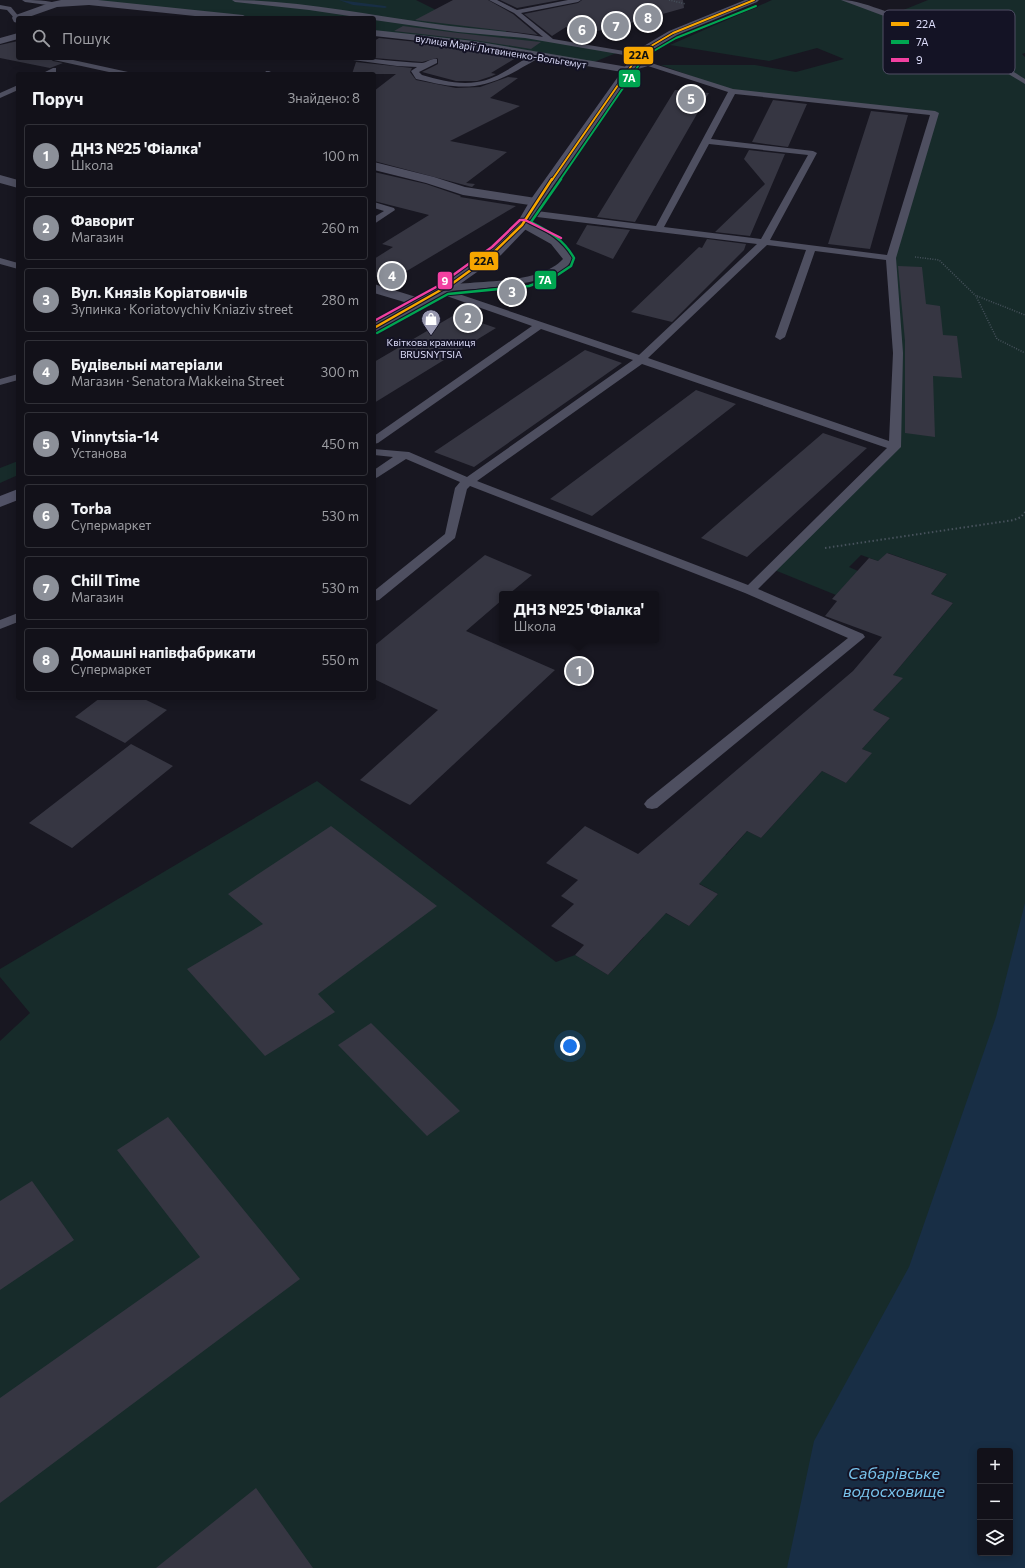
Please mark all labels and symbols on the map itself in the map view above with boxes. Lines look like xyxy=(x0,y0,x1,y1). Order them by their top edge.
pin: 8 xyxy=(635,3,661,33)
legend xyxy=(883,10,1015,74)
pin: 7 xyxy=(603,11,629,41)
pin: 6 xyxy=(569,15,595,45)
text: 22А xyxy=(916,17,936,30)
street label: вулиця Марії Литвиненко-Вольгемут xyxy=(415,32,588,71)
text: 7А xyxy=(916,35,929,48)
line badge: 22А xyxy=(623,46,654,65)
text: 22А xyxy=(629,48,649,61)
text: 9 xyxy=(916,53,923,66)
line badge: 7А xyxy=(618,69,641,88)
text: 7А xyxy=(622,71,636,84)
pin: 5 xyxy=(678,84,704,114)
line badge: 22А xyxy=(469,251,499,271)
text: 22А xyxy=(474,254,494,267)
pin: 4 xyxy=(379,261,405,291)
line badge: 7А xyxy=(534,270,557,290)
line badge: 9 xyxy=(437,271,453,290)
text: 7А xyxy=(538,273,552,286)
text: 9 xyxy=(442,274,449,287)
pin: 3 xyxy=(499,277,525,307)
pin: 2 xyxy=(455,303,481,333)
shop icon: Квіткова крамниця BRUSNYTSIA xyxy=(420,308,442,336)
place label: Квіткова крамниця BRUSNYTSIA xyxy=(387,336,475,360)
pin: 1 xyxy=(566,656,592,686)
your location xyxy=(560,1036,580,1056)
water label: Сабарівське водосховище xyxy=(843,1463,946,1500)

